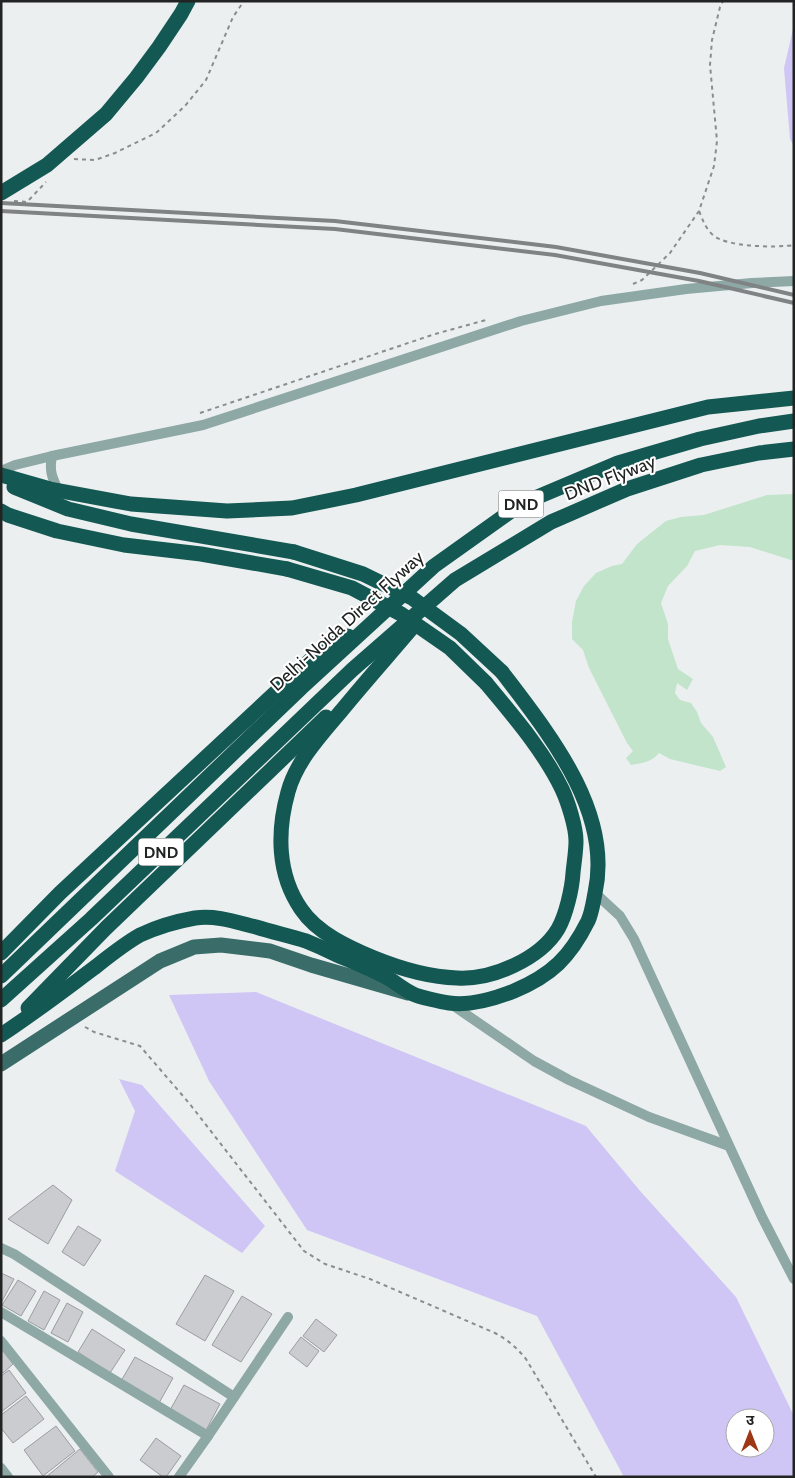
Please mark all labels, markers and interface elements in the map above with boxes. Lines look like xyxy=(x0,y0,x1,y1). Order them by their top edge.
street label: DND Flyway xyxy=(561,451,659,505)
road number: DND xyxy=(498,490,544,518)
street label: Delhi-Noida Direct Flyway xyxy=(266,546,428,696)
road number: DND xyxy=(138,839,184,866)
north arrow xyxy=(725,1408,775,1458)
text: उ xyxy=(746,1411,755,1429)

